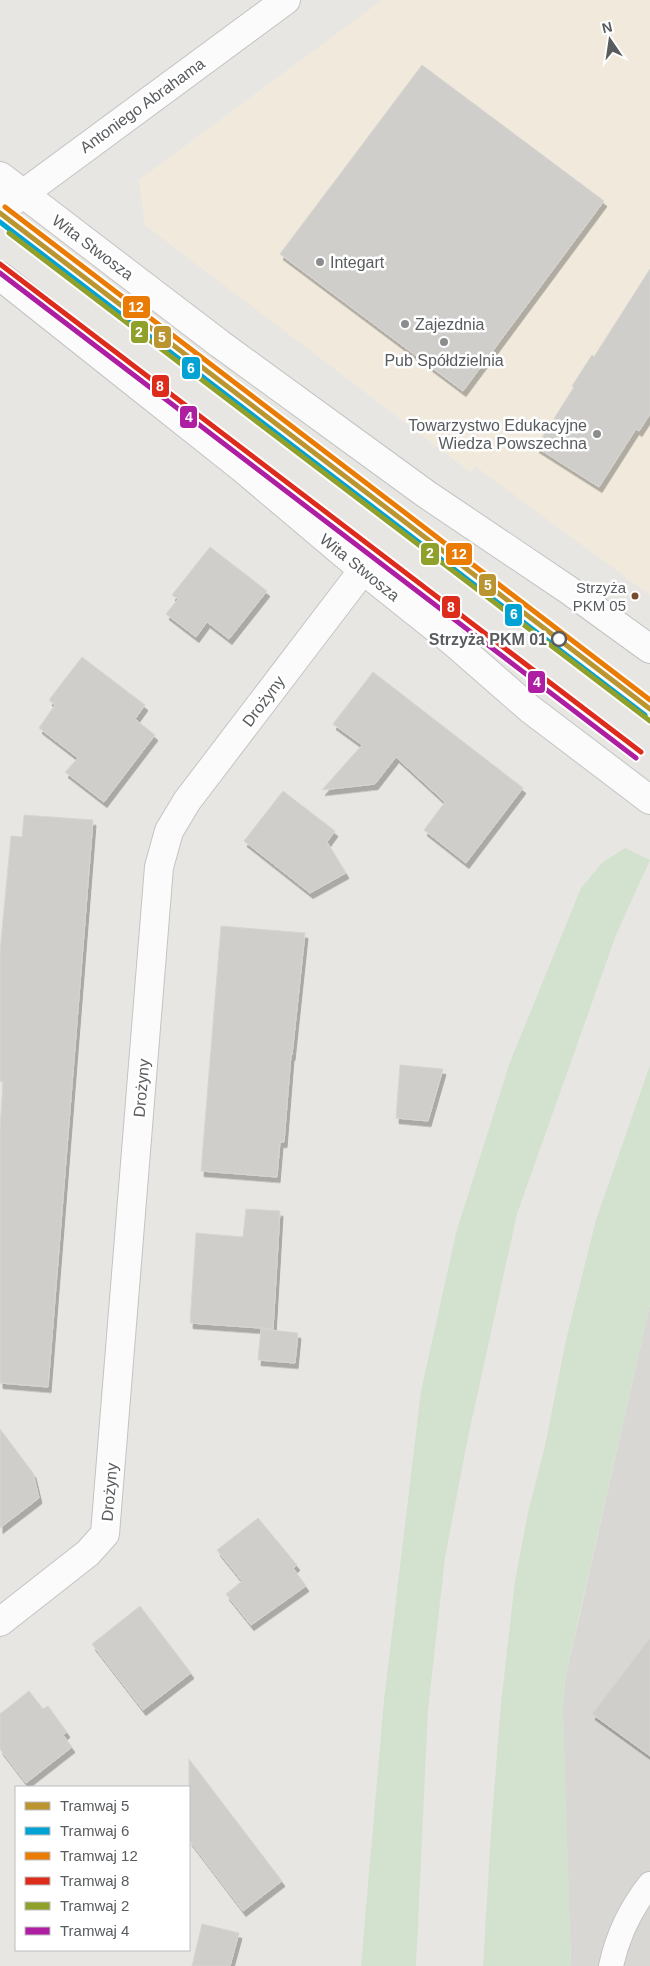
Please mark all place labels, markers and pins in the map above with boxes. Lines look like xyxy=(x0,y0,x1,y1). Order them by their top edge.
place label: Integart xyxy=(330,254,385,271)
marker: Integart xyxy=(314,256,326,268)
place label: Zajezdnia xyxy=(415,316,484,333)
marker: Zajezdnia xyxy=(399,318,411,330)
marker: Pub Spółdzielnia xyxy=(438,336,450,348)
place label: Pub Spółdzielnia xyxy=(384,352,504,369)
place label: Towarzystwo Edukacyjne Wiedza Powszechna xyxy=(408,417,587,452)
marker: Towarzystwo Edukacyjne Wiedza Powszechna xyxy=(591,428,603,440)
place label: Strzyża PKM 05 xyxy=(573,579,627,614)
marker: Strzyża PKM 05 xyxy=(630,591,640,601)
place label: Strzyża PKM 01 xyxy=(429,631,547,648)
marker: Strzyża PKM 01 xyxy=(551,631,567,647)

